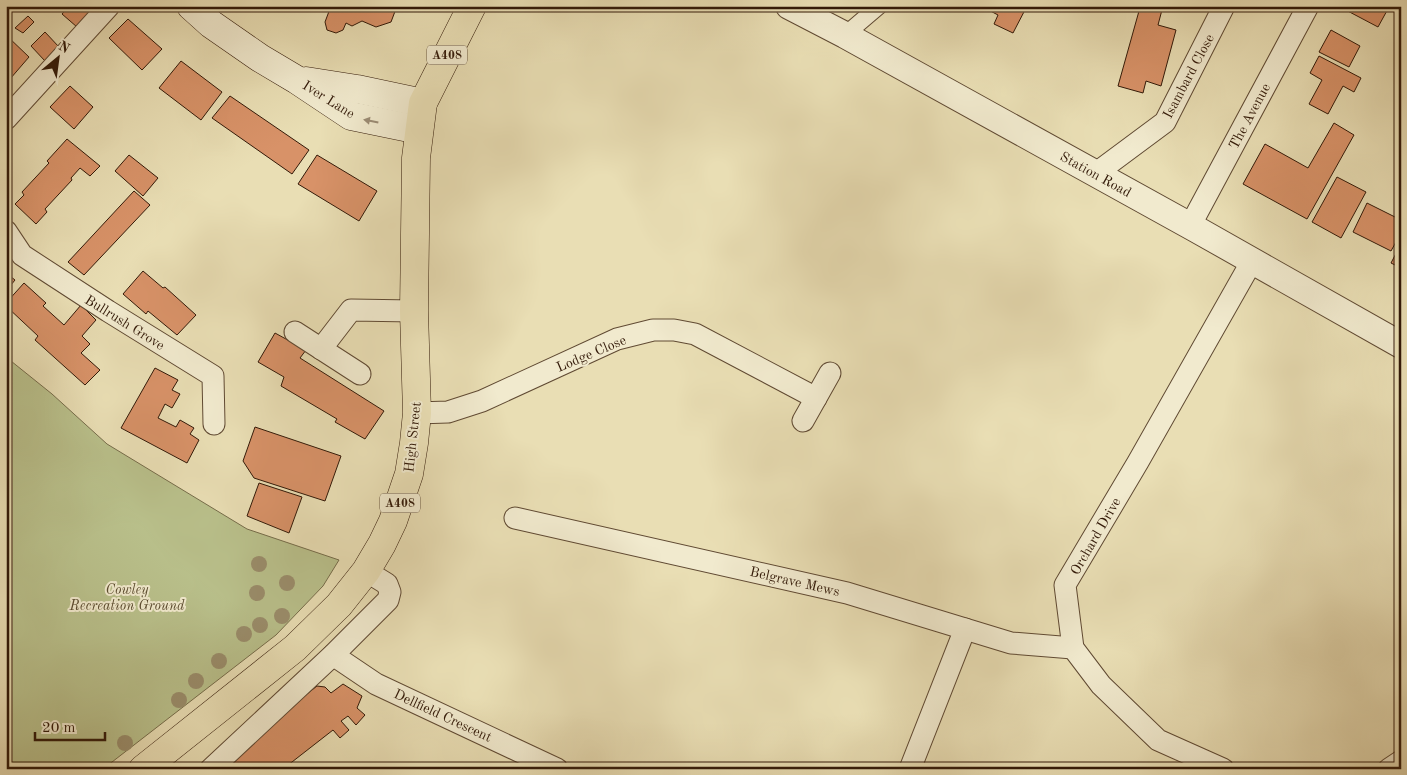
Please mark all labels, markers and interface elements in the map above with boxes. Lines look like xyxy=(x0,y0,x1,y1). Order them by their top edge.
north arrow xyxy=(32,32,82,82)
street label: Isambard Close xyxy=(1161,32,1217,121)
text: N xyxy=(56,39,72,56)
road number: A408 xyxy=(427,46,467,64)
street label: Iver Lane xyxy=(300,78,357,121)
street label: The Avenue xyxy=(1227,81,1273,152)
one-way arrow xyxy=(363,116,379,124)
street label: Station Road xyxy=(1058,150,1133,200)
street label: Bullrush Grove xyxy=(82,293,167,353)
street label: Lodge Close xyxy=(555,333,628,375)
street label: High Street xyxy=(402,401,424,473)
road number: A408 xyxy=(380,493,420,512)
street label: Orchard Drive xyxy=(1068,495,1124,578)
street label: Belgrave Mews xyxy=(748,565,841,599)
park label: Cowley Recreation Ground xyxy=(69,583,185,613)
street label: Dellfield Crescent xyxy=(391,687,494,745)
scale bar xyxy=(35,710,105,742)
text: 20 m xyxy=(42,721,76,736)

